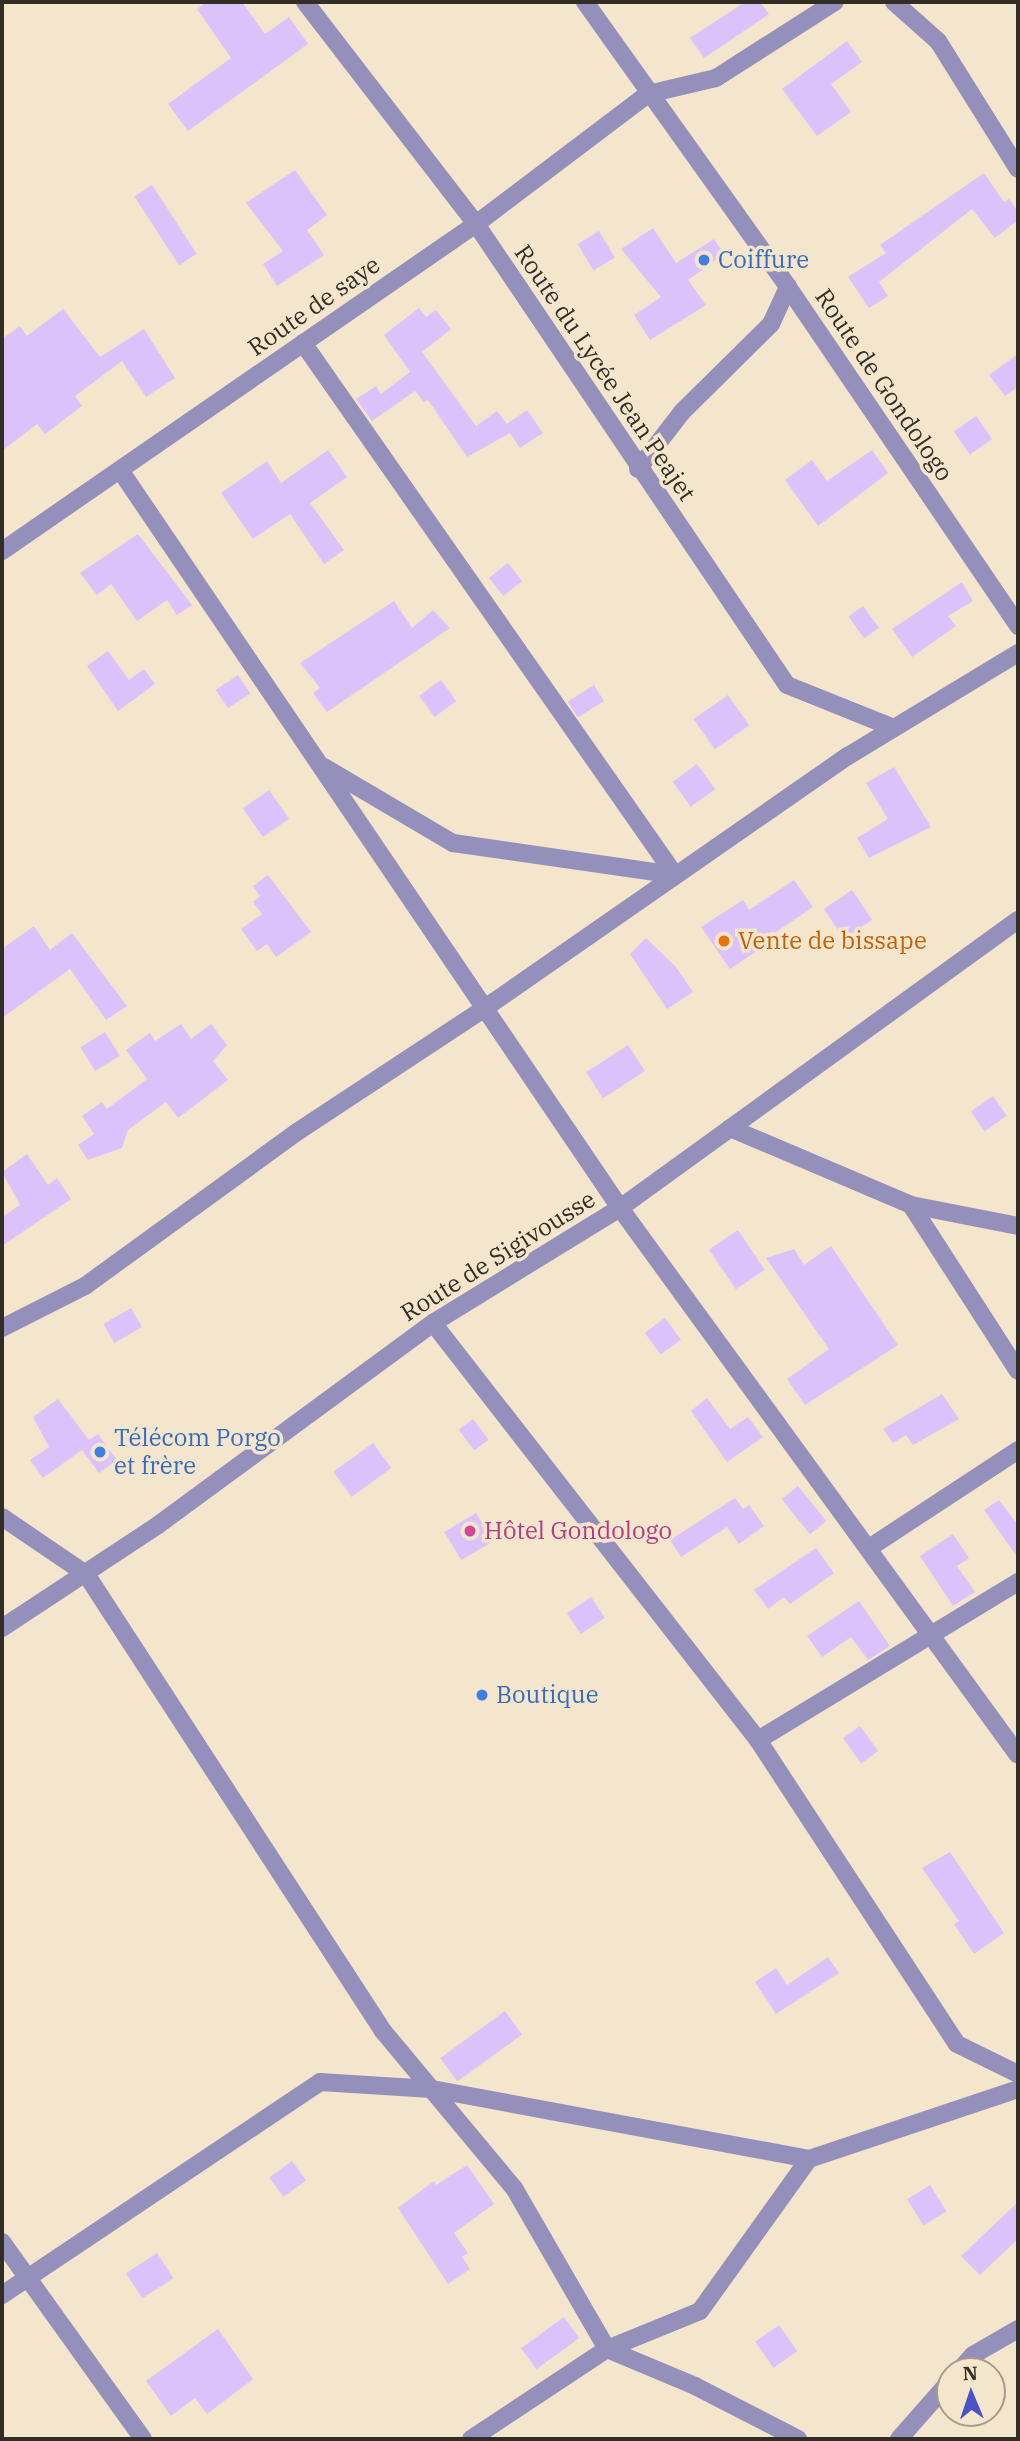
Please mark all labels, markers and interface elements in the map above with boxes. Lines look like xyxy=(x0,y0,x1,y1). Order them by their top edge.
street label: Route du Lycée Jean Peajet xyxy=(508,239,702,507)
place label: Coiffure xyxy=(718,246,809,274)
street label: Route de saye xyxy=(243,250,385,362)
marker: Coiffure xyxy=(696,252,712,268)
street label: Route de Gondologo xyxy=(809,283,959,487)
place label: Vente de bissape xyxy=(738,927,927,955)
marker: Vente de bissape xyxy=(716,933,732,949)
street label: Route de Sigivousse xyxy=(396,1185,600,1327)
place label: Télécom Porgo et frère xyxy=(114,1424,281,1480)
marker: Télécom Porgo et frère xyxy=(92,1444,108,1460)
place label: Hôtel Gondologo xyxy=(484,1517,672,1545)
marker: Hôtel Gondologo xyxy=(462,1523,478,1539)
place label: Boutique xyxy=(496,1681,599,1709)
marker: Boutique xyxy=(474,1687,490,1703)
north arrow xyxy=(936,2357,1006,2427)
text: N xyxy=(962,2361,978,2385)

